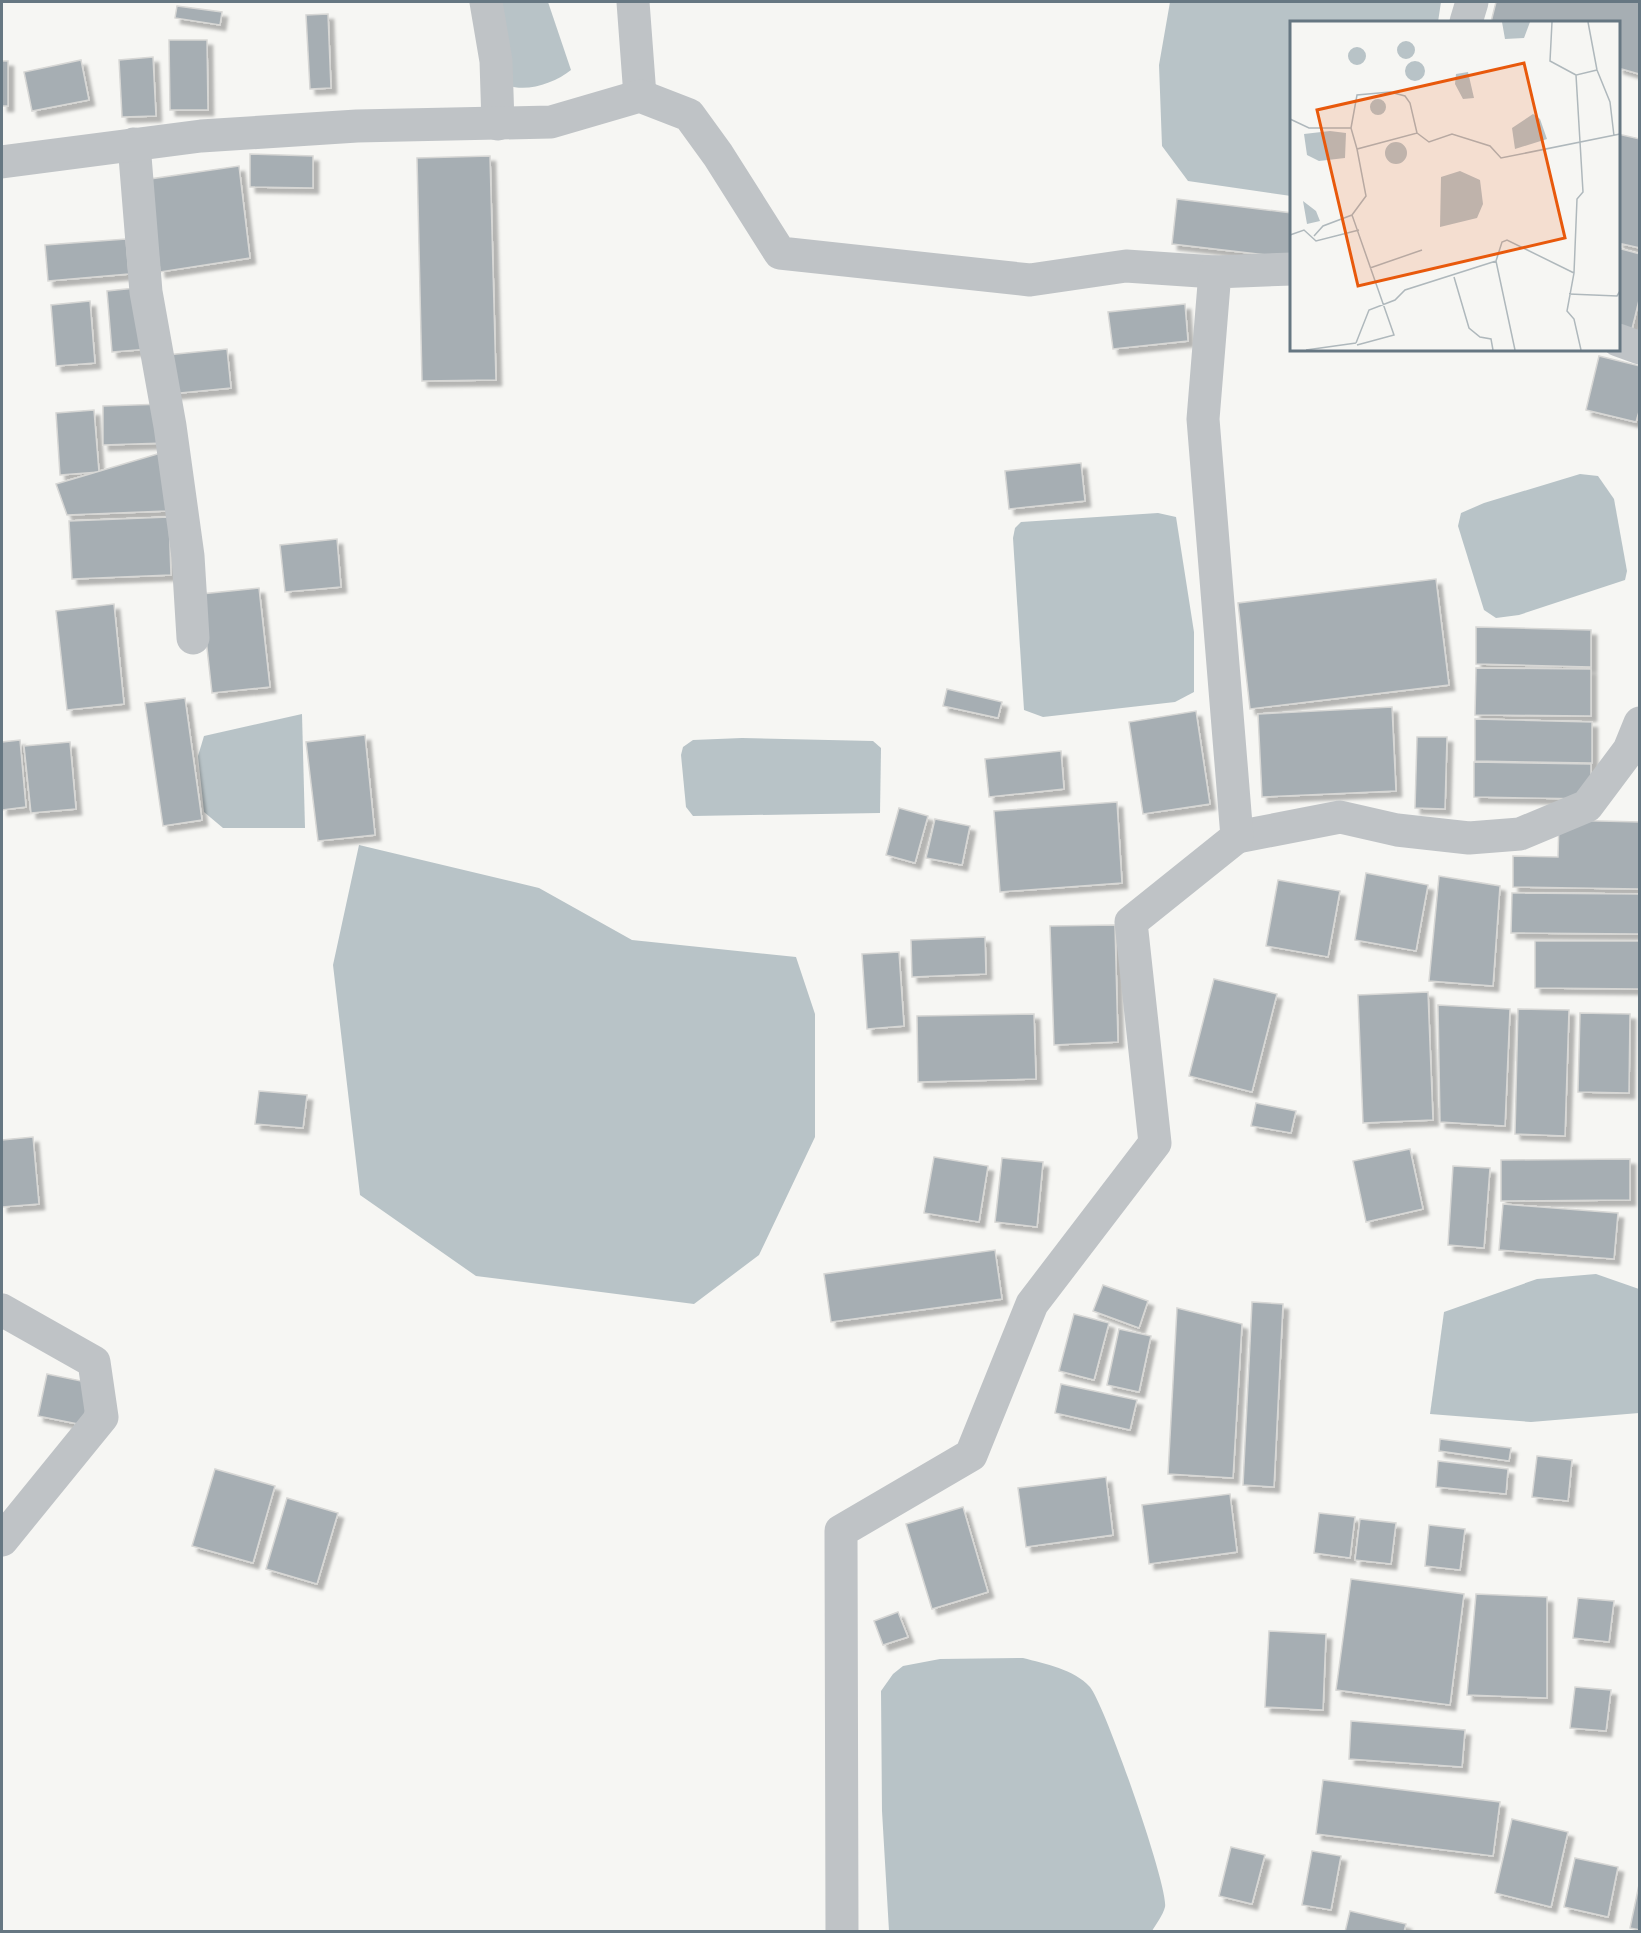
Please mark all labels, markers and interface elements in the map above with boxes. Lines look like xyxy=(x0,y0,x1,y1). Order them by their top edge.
inset map xyxy=(1290,21,1620,351)

